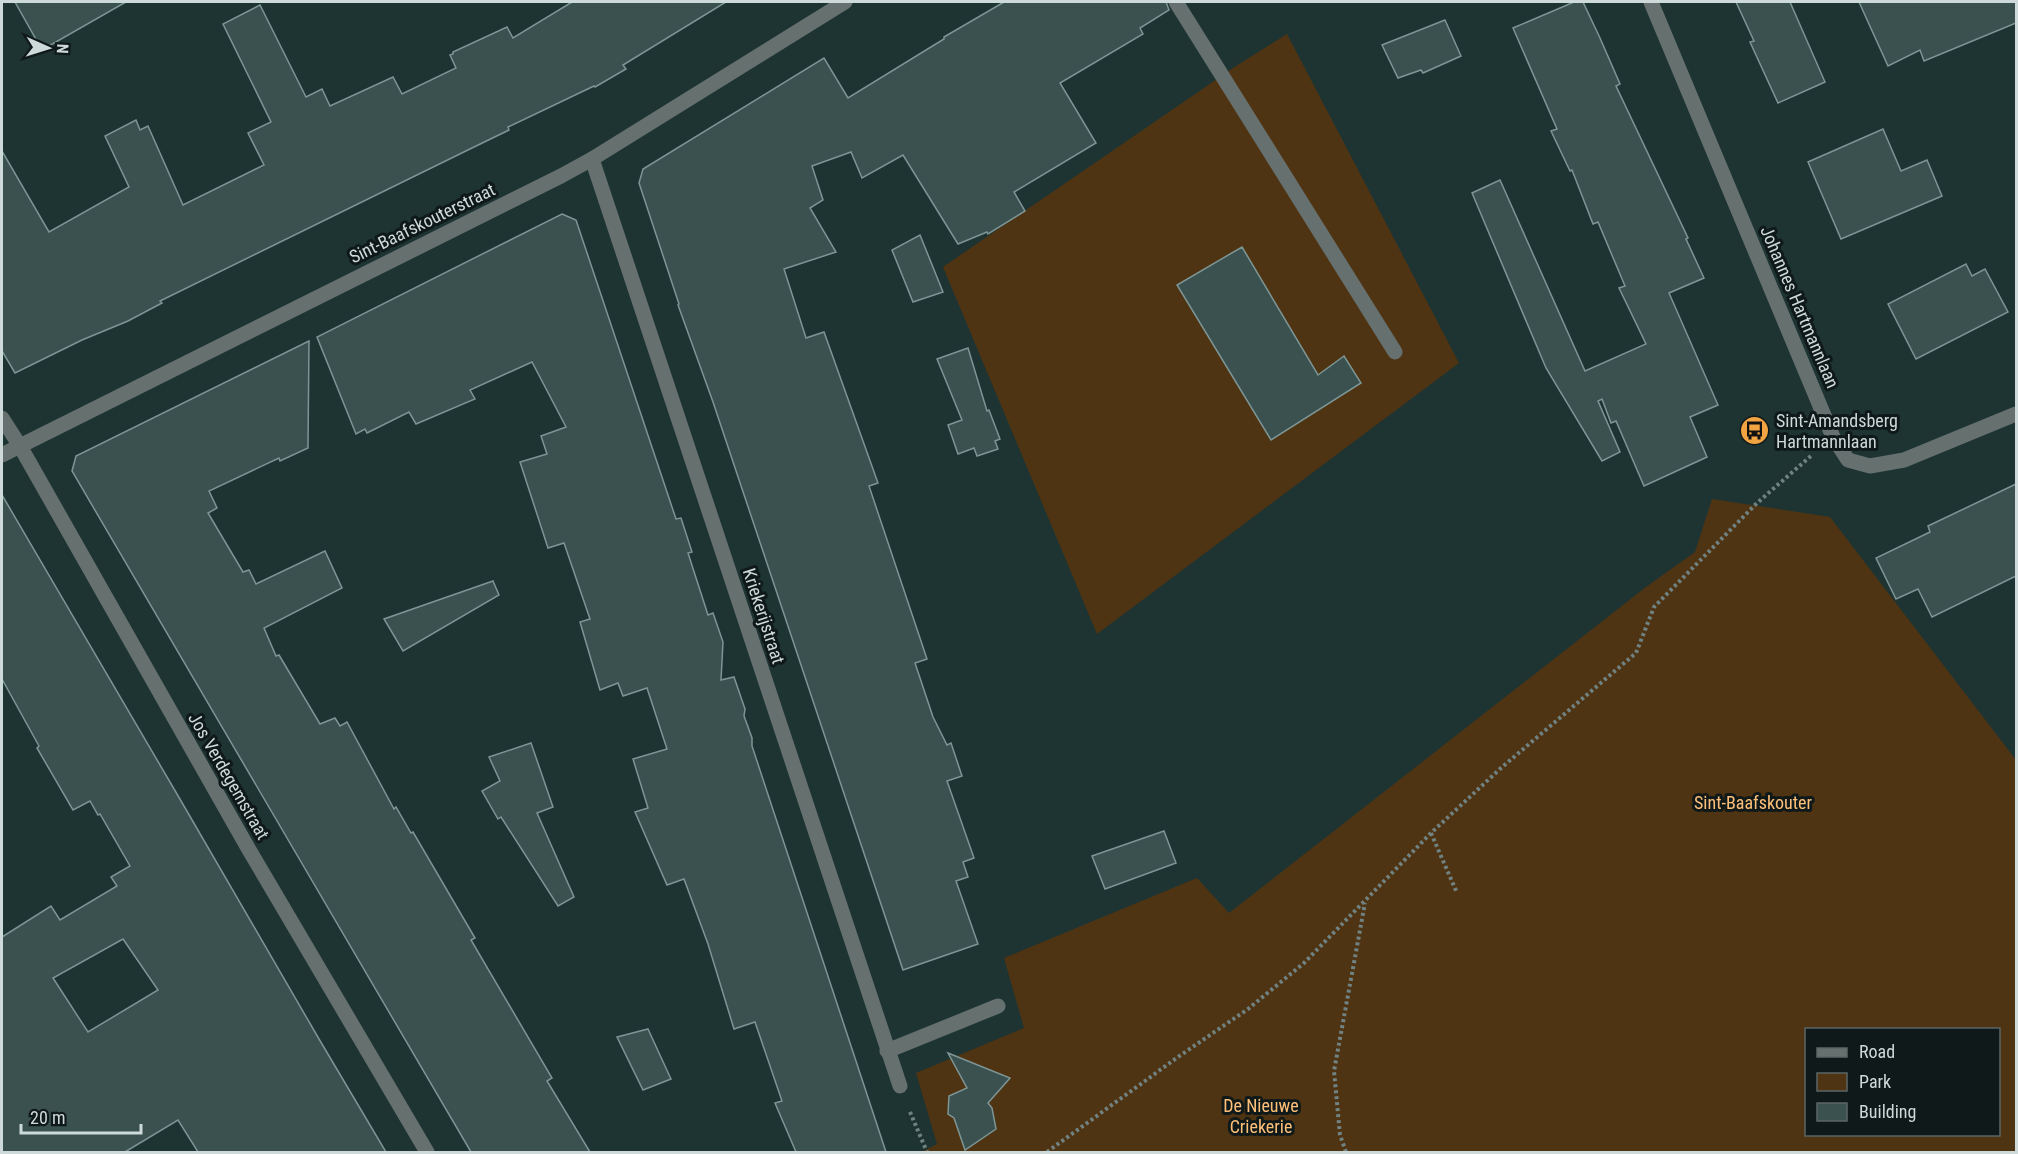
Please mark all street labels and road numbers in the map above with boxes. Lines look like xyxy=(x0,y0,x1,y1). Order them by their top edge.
street label: Sint-Baafskouterstraat xyxy=(346,179,498,267)
street label: Johannes Hartmannlaan xyxy=(1756,223,1844,391)
street label: Kriekerijstraat xyxy=(739,566,789,666)
street label: Jos Verdegemstraat xyxy=(184,709,274,843)

